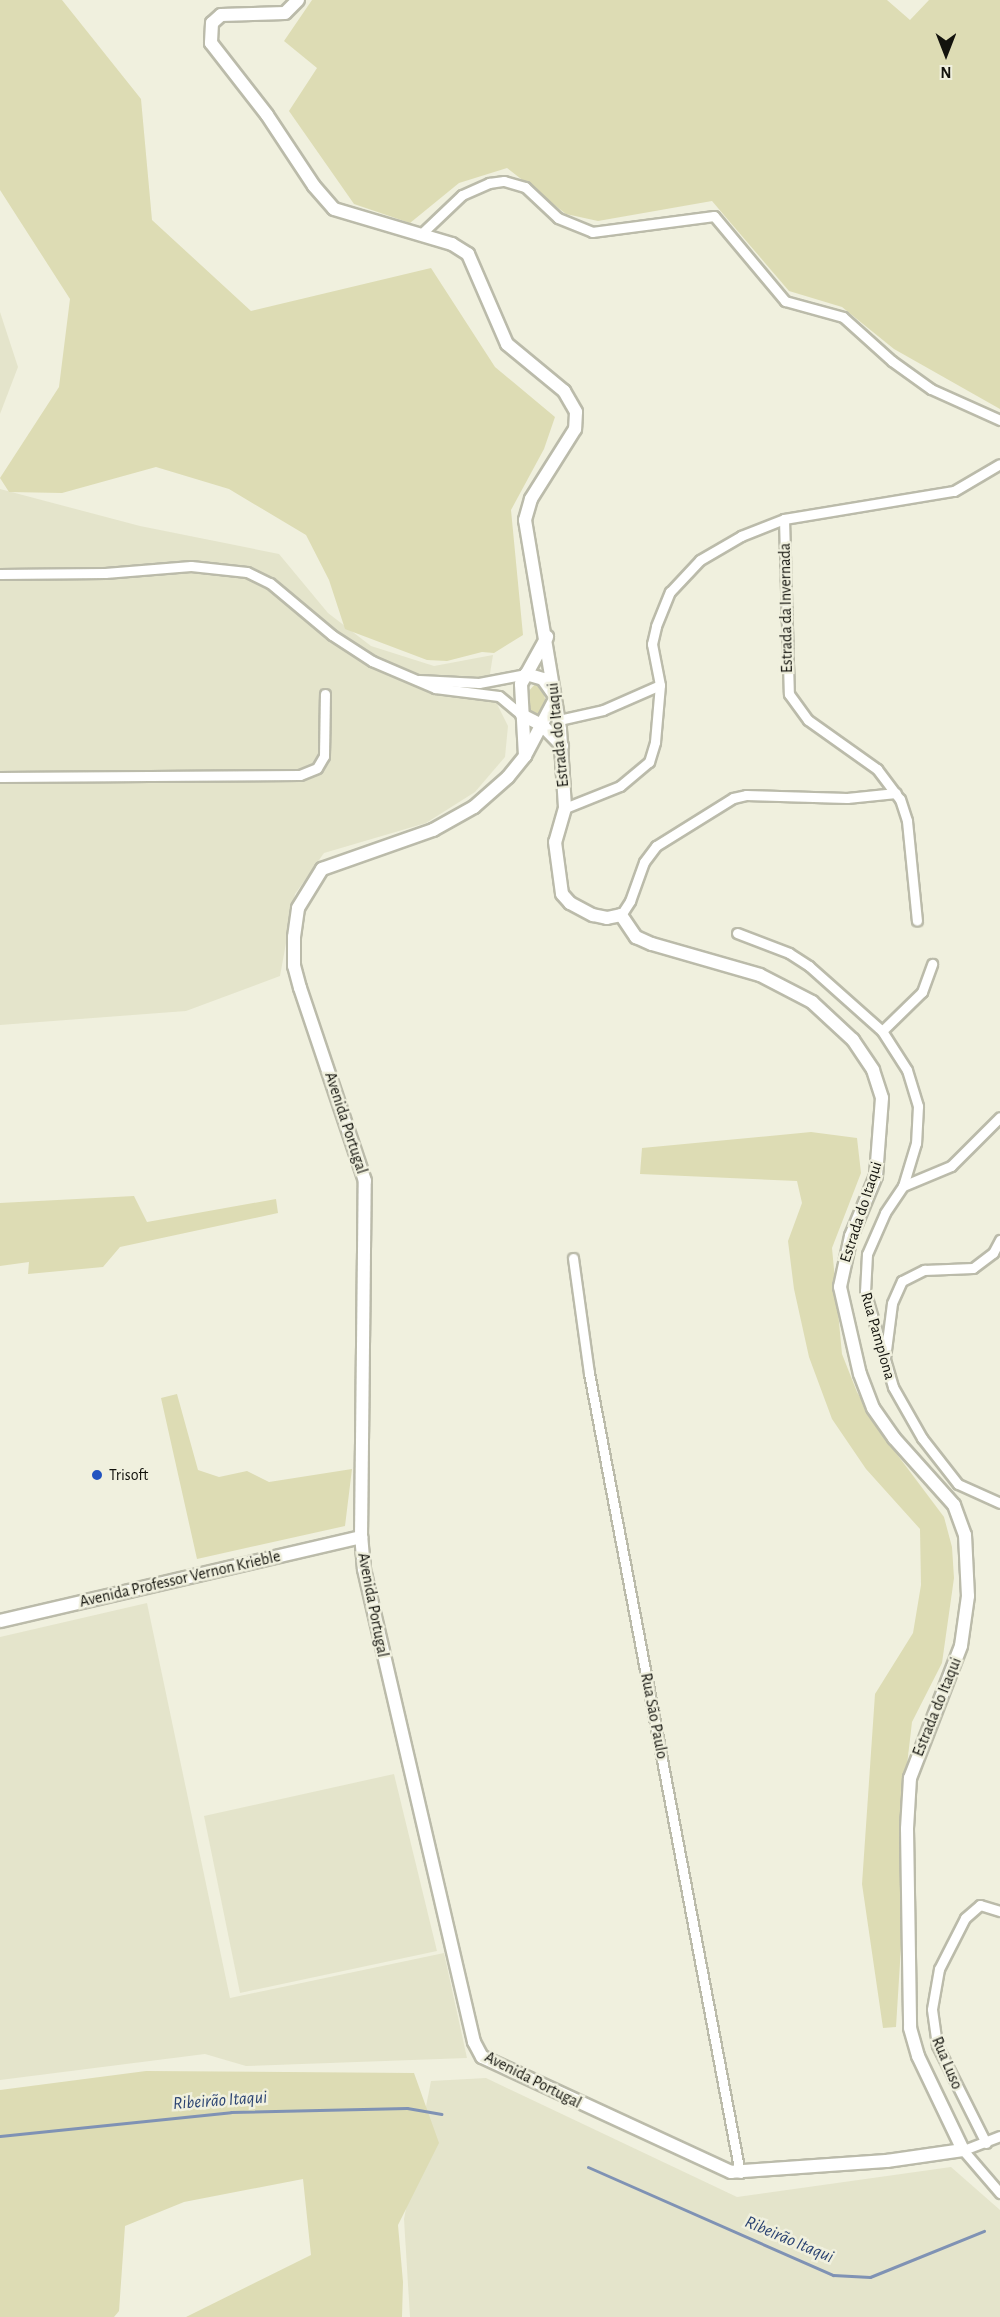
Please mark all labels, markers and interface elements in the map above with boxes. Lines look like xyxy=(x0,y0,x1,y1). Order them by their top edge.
north arrow xyxy=(916,24,976,84)
text: N xyxy=(940,64,952,80)
street label: Estrada da Invernada xyxy=(775,543,797,673)
street label: Estrada do Itaqui xyxy=(543,682,573,788)
street label: Avenida Portugal xyxy=(320,1070,372,1176)
street label: Estrada do Itaqui xyxy=(836,1159,886,1265)
street label: Rua Pamplona xyxy=(856,1290,900,1382)
place label: Trisoft xyxy=(109,1465,148,1485)
marker: Trisoft xyxy=(90,1468,104,1482)
street label: Avenida Professor Vernon Krieble xyxy=(78,1547,282,1611)
street label: Avenida Portugal xyxy=(353,1551,393,1659)
street label: Estrada do Itaqui xyxy=(908,1655,966,1759)
street label: Rua São Paulo xyxy=(636,1671,672,1761)
street label: Rua Luso xyxy=(927,2034,967,2092)
street label: Avenida Portugal xyxy=(481,2047,585,2113)
water label: Ribeirão Itaqui xyxy=(172,2087,268,2115)
water label: Ribeirão Itaqui xyxy=(741,2212,837,2268)

